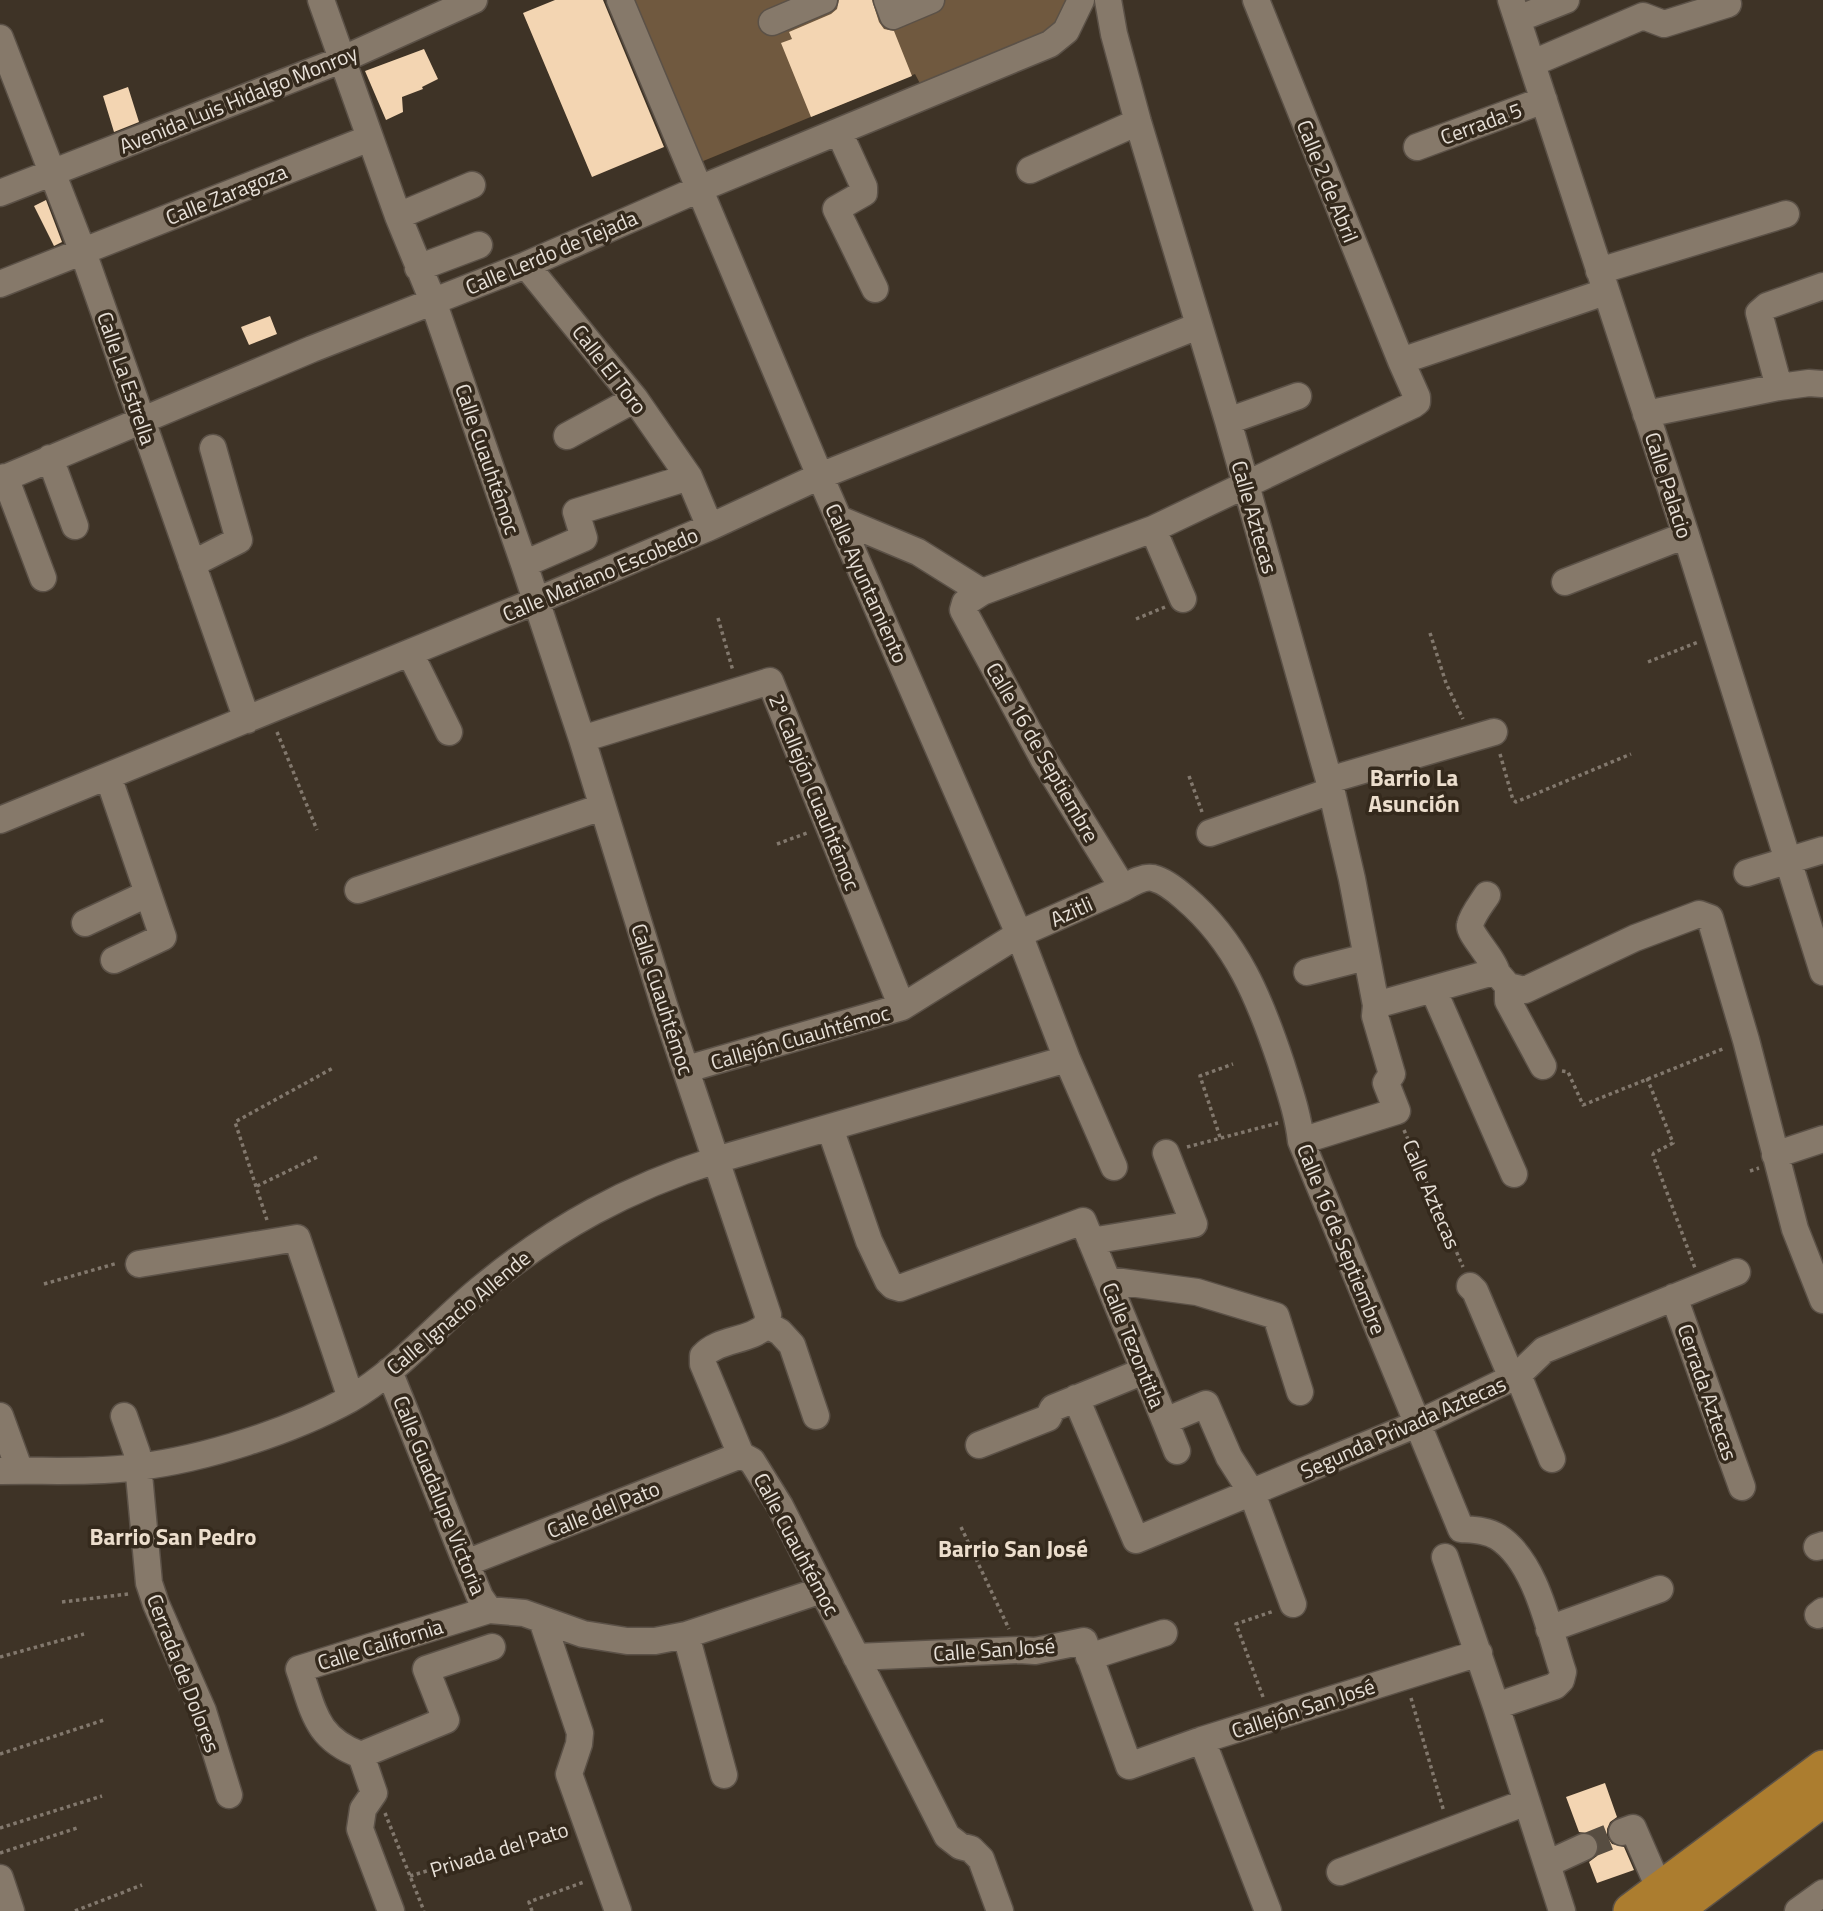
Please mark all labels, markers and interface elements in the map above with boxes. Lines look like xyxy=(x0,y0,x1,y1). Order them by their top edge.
street label: Avenida Luis Hidalgo Monroy xyxy=(114,36,362,162)
street label: Cerrada 5 xyxy=(1436,93,1526,153)
street label: Calle 2 de Abril xyxy=(1289,115,1367,247)
street label: Calle Zaragoza xyxy=(161,155,292,233)
street label: Calle Lerdo de Tejada xyxy=(460,201,642,303)
street label: Calle La Estrella xyxy=(89,307,165,449)
street label: Calle El Toro xyxy=(565,317,655,421)
street label: Calle Cuauhtémoc xyxy=(447,379,529,539)
street label: Calle Palacio xyxy=(1637,428,1701,542)
street label: Calle Aztecas xyxy=(1224,457,1286,577)
street label: Calle Ayuntamiento xyxy=(817,498,917,668)
street label: Calle Mariano Escobedo xyxy=(497,518,703,630)
street label: Calle 16 de Septiembre xyxy=(978,656,1108,848)
street label: 2º Callejón Cuauhtémoc xyxy=(761,689,869,895)
district label: Barrio La Asunción xyxy=(1368,760,1460,821)
street label: Azitli xyxy=(1045,888,1097,934)
street label: Calle Cuauhtémoc xyxy=(623,919,703,1079)
street label: Callejón Cuauhtémoc xyxy=(707,996,893,1078)
street label: Calle Aztecas xyxy=(1395,1134,1469,1254)
street label: Calle 16 de Septiembre xyxy=(1289,1139,1395,1339)
street label: Calle Ignacio Allende xyxy=(379,1242,537,1382)
street label: Calle Tezontitla xyxy=(1094,1277,1174,1413)
street label: Cerrada Aztecas xyxy=(1670,1319,1746,1465)
street label: Segunda Privada Aztecas xyxy=(1295,1367,1511,1487)
street label: Calle Guadalupe Victoria xyxy=(385,1391,495,1600)
street label: Calle Cuauhtémoc xyxy=(746,1467,848,1621)
street label: Calle del Pato xyxy=(542,1472,664,1546)
district label: Barrio San Pedro xyxy=(90,1519,256,1554)
district label: Barrio San José xyxy=(938,1531,1088,1566)
street label: Cerrada de Dolores xyxy=(139,1589,229,1757)
street label: Calle California xyxy=(313,1610,447,1678)
street label: Calle San José xyxy=(932,1629,1056,1669)
street label: Callejón San José xyxy=(1227,1670,1379,1746)
street label: Privada del Pato xyxy=(426,1813,572,1885)

